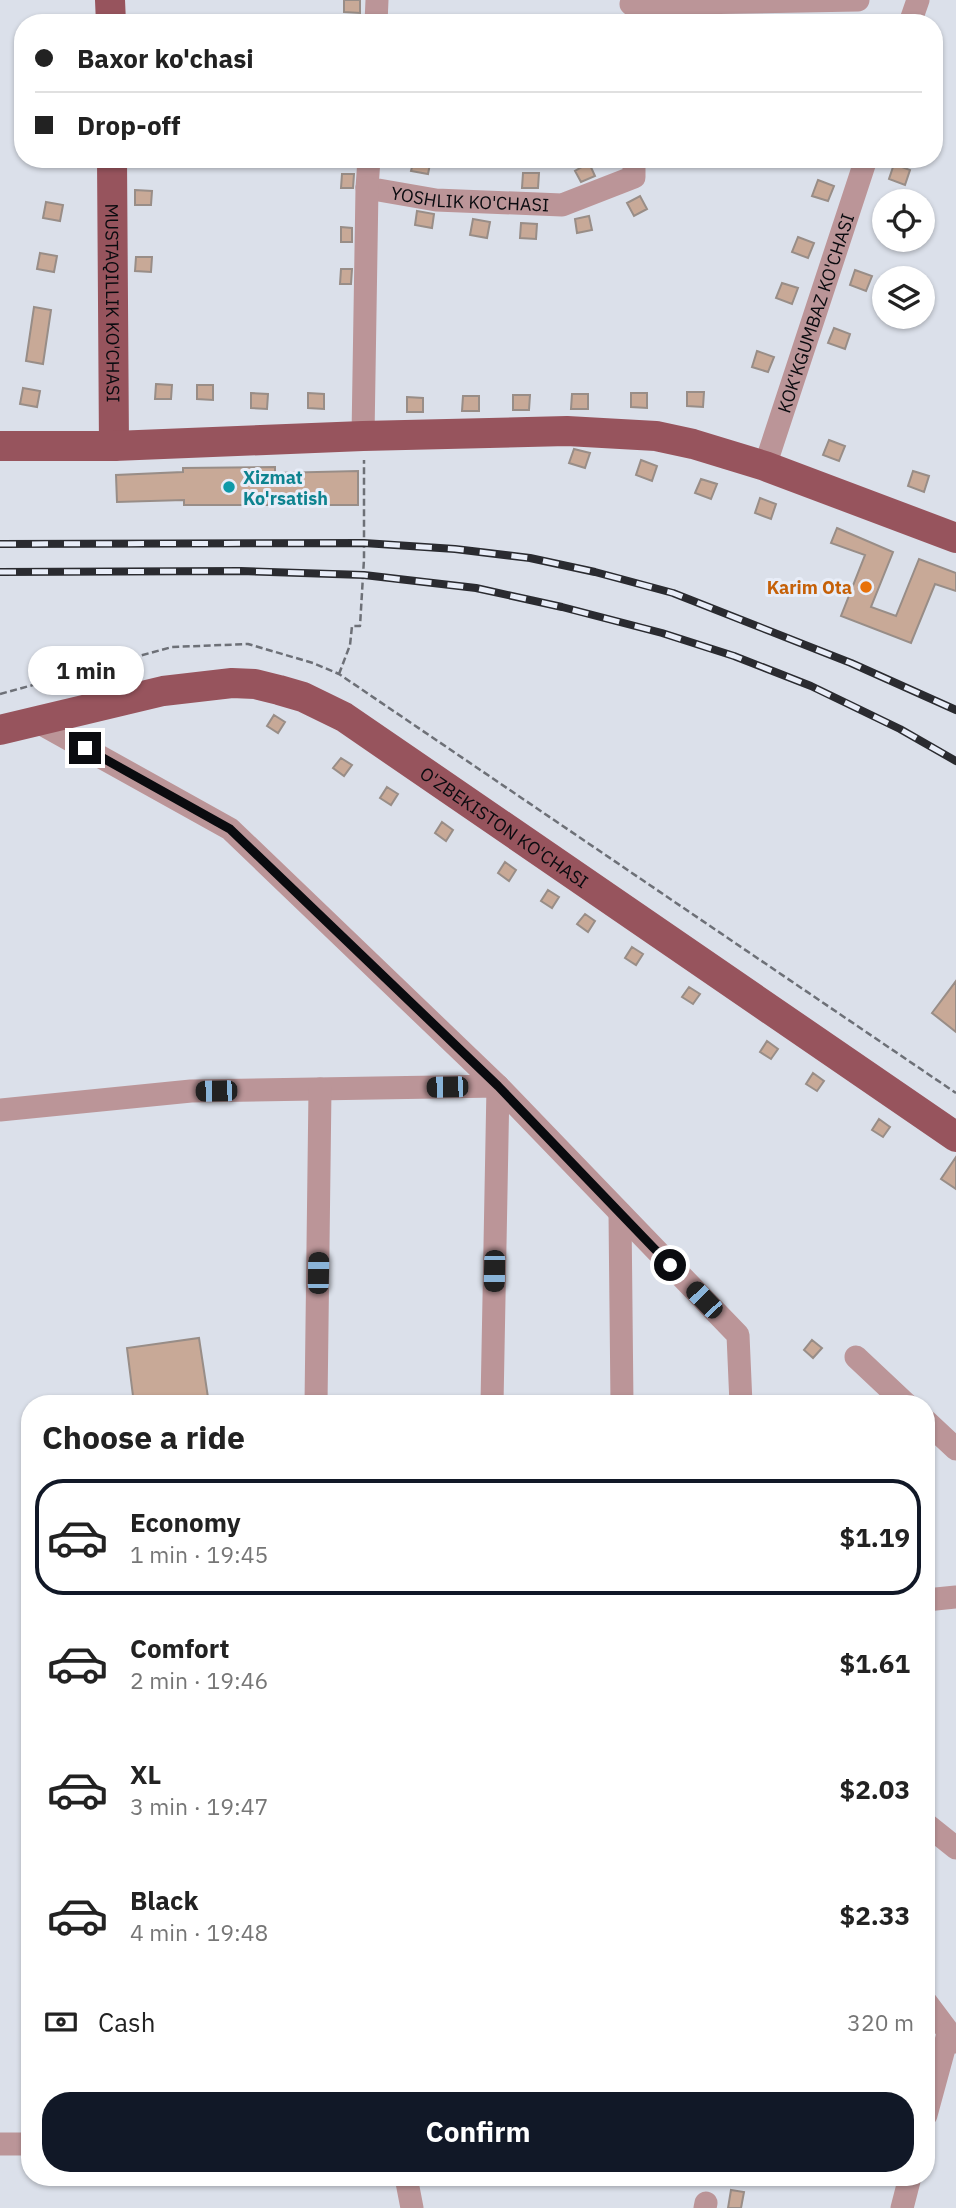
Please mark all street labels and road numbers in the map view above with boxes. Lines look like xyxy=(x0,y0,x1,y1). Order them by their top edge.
street label: YOSHLIK KO'CHASI xyxy=(389,181,550,216)
street label: MUSTAQILLIK KO'CHASI xyxy=(101,203,125,403)
street label: KOK'KGUMBAZ KO'CHASI xyxy=(772,210,859,416)
street label: O'ZBEKISTON KO'CHASI xyxy=(416,761,593,893)

